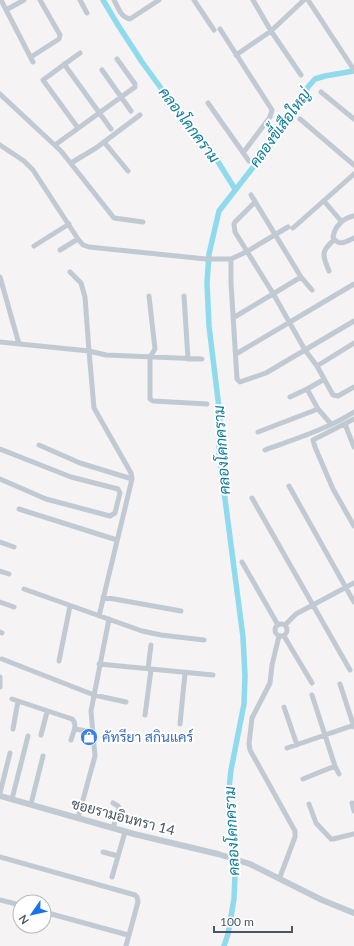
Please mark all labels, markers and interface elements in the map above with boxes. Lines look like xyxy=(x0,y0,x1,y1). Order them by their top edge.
water label: คลองขี้เสือใหญ่ xyxy=(241,81,315,171)
water label: คลองโคกคราม xyxy=(156,83,224,166)
water label: คลองโคกคราม xyxy=(209,405,233,495)
shop icon: คัทรียา สกินแคร์ xyxy=(79,727,99,747)
place label: คัทรียา สกินแคร์ xyxy=(102,728,193,745)
water label: คลองโคกคราม xyxy=(220,786,242,876)
street label: ซอยรามอินทรา 14 xyxy=(69,794,177,839)
north arrow xyxy=(12,894,52,934)
scale bar xyxy=(214,908,292,934)
text: N xyxy=(16,913,31,927)
text: 100 m xyxy=(220,914,254,929)

